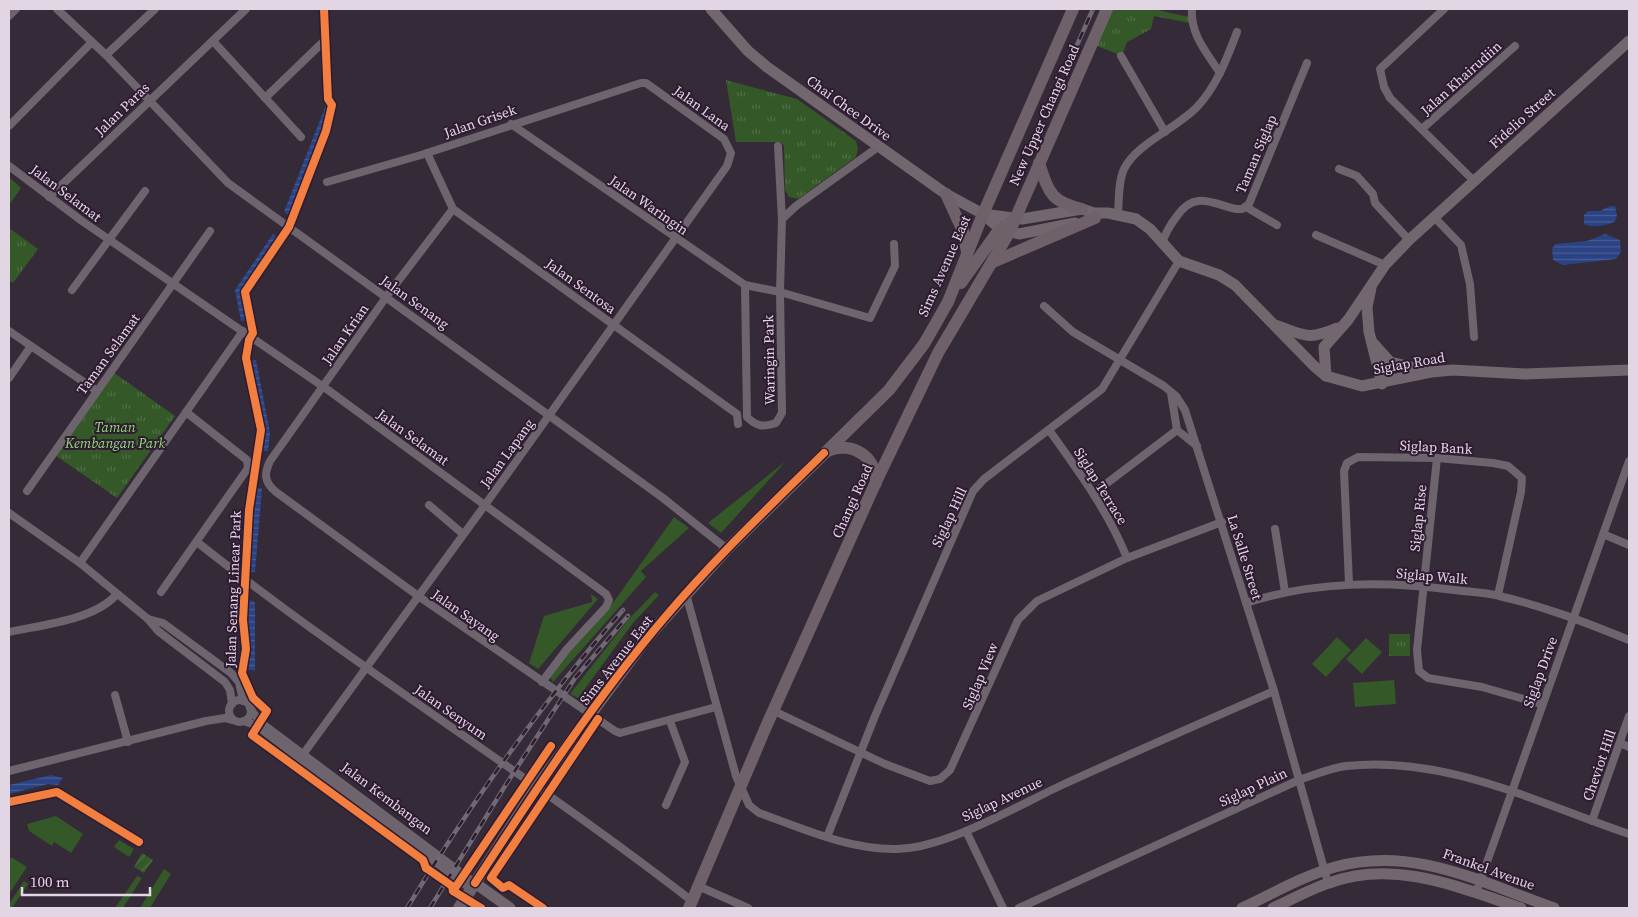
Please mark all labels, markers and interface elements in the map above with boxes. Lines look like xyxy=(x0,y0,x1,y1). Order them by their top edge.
street label: Jalan Khairudiin xyxy=(1415,36,1506,120)
street label: New Upper Changi Road xyxy=(1004,41,1084,189)
street label: Chai Chee Drive xyxy=(803,70,895,146)
street label: Jalan Paras xyxy=(89,78,154,141)
street label: Jalan Lana xyxy=(669,80,735,136)
street label: Fidelio Street xyxy=(1485,83,1560,153)
street label: Jalan Grisek xyxy=(440,99,519,143)
street label: Taman Siglap xyxy=(1230,111,1282,197)
street label: Jalan Selamat xyxy=(25,159,106,227)
street label: Jalan Waringin xyxy=(605,170,693,240)
street label: Sims Avenue East xyxy=(913,212,975,320)
street label: Jalan Sentosa xyxy=(541,253,621,319)
street label: Jalan Senang xyxy=(376,270,453,334)
street label: Jalan Krian xyxy=(316,299,374,369)
street label: Taman Selamat xyxy=(72,309,145,399)
street label: Waringin Park xyxy=(758,314,780,405)
street label: Siglap Road xyxy=(1372,347,1446,379)
street label: Jalan Selamat xyxy=(372,404,453,470)
street label: Jalan Lapang xyxy=(475,414,539,492)
park label: Taman Kembangan Park xyxy=(64,417,166,453)
street label: Siglap Bank xyxy=(1399,435,1473,459)
street label: Siglap Terrace xyxy=(1069,443,1133,529)
street label: Changi Road xyxy=(827,461,877,541)
street label: Siglap Hill xyxy=(926,484,972,550)
street label: Siglap Rise xyxy=(1405,484,1431,552)
street label: Jalan Senang Linear Park xyxy=(220,510,246,669)
street label: La Salle Street xyxy=(1223,512,1268,602)
street label: Siglap Walk xyxy=(1395,563,1469,589)
street label: Jalan Sayang xyxy=(427,584,504,646)
street label: Sims Avenue East xyxy=(575,611,658,709)
street label: Siglap Drive xyxy=(1518,634,1562,710)
street label: Siglap View xyxy=(957,639,1003,713)
street label: Jalan Senyum xyxy=(410,679,492,745)
street label: Cheviot Hill xyxy=(1577,727,1621,803)
street label: Jalan Kembangan xyxy=(336,756,437,839)
street label: Siglap Plain xyxy=(1216,762,1291,811)
street label: Siglap Avenue xyxy=(958,772,1046,826)
street label: Frankel Avenue xyxy=(1440,843,1538,895)
scale bar xyxy=(22,864,150,896)
text: 100 m xyxy=(30,871,70,892)

